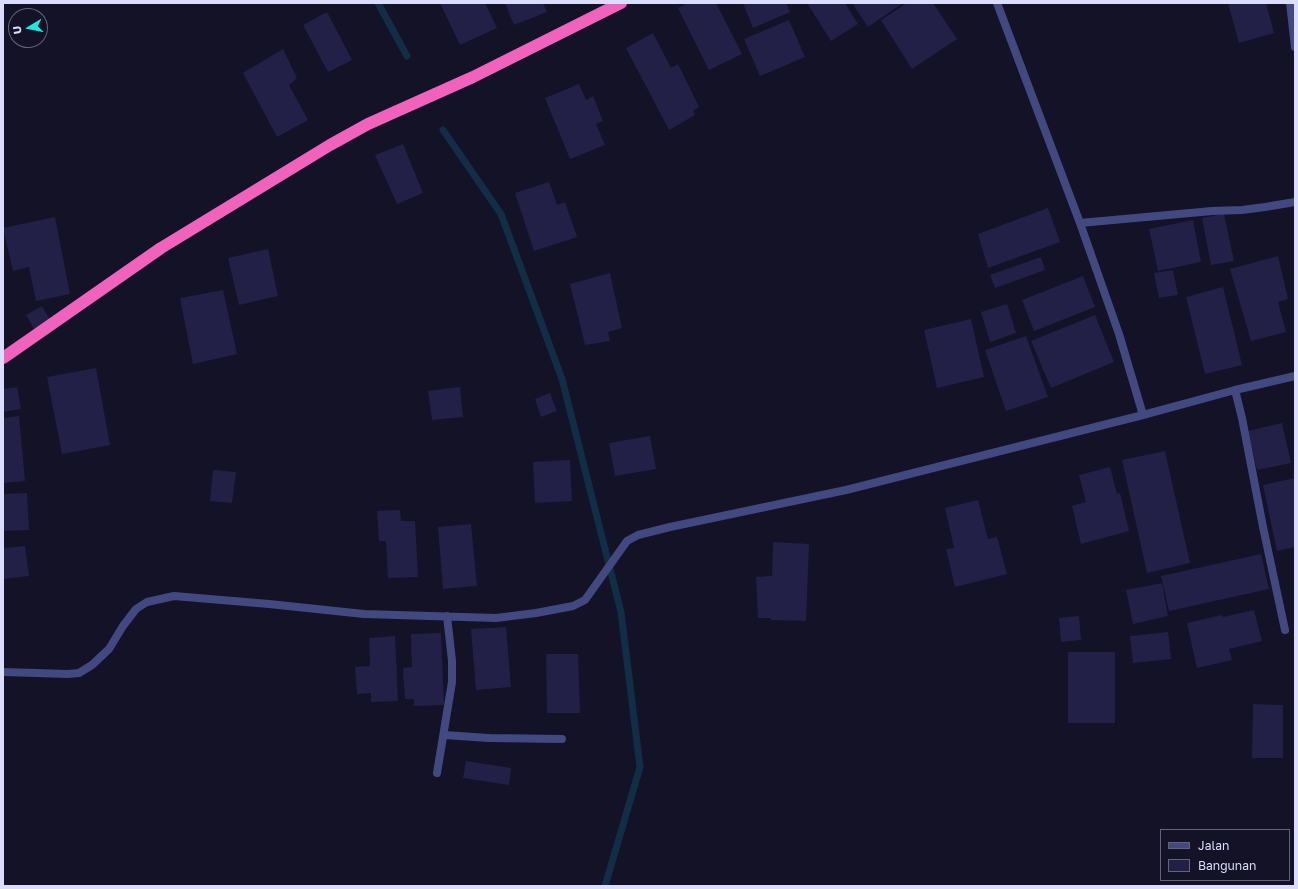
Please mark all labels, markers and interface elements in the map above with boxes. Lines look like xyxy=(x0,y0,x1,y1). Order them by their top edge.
north arrow xyxy=(8,8,48,48)
text: U xyxy=(10,25,24,35)
legend xyxy=(1160,829,1290,881)
text: Jalan xyxy=(1198,838,1229,853)
text: Bangunan xyxy=(1198,858,1256,873)

